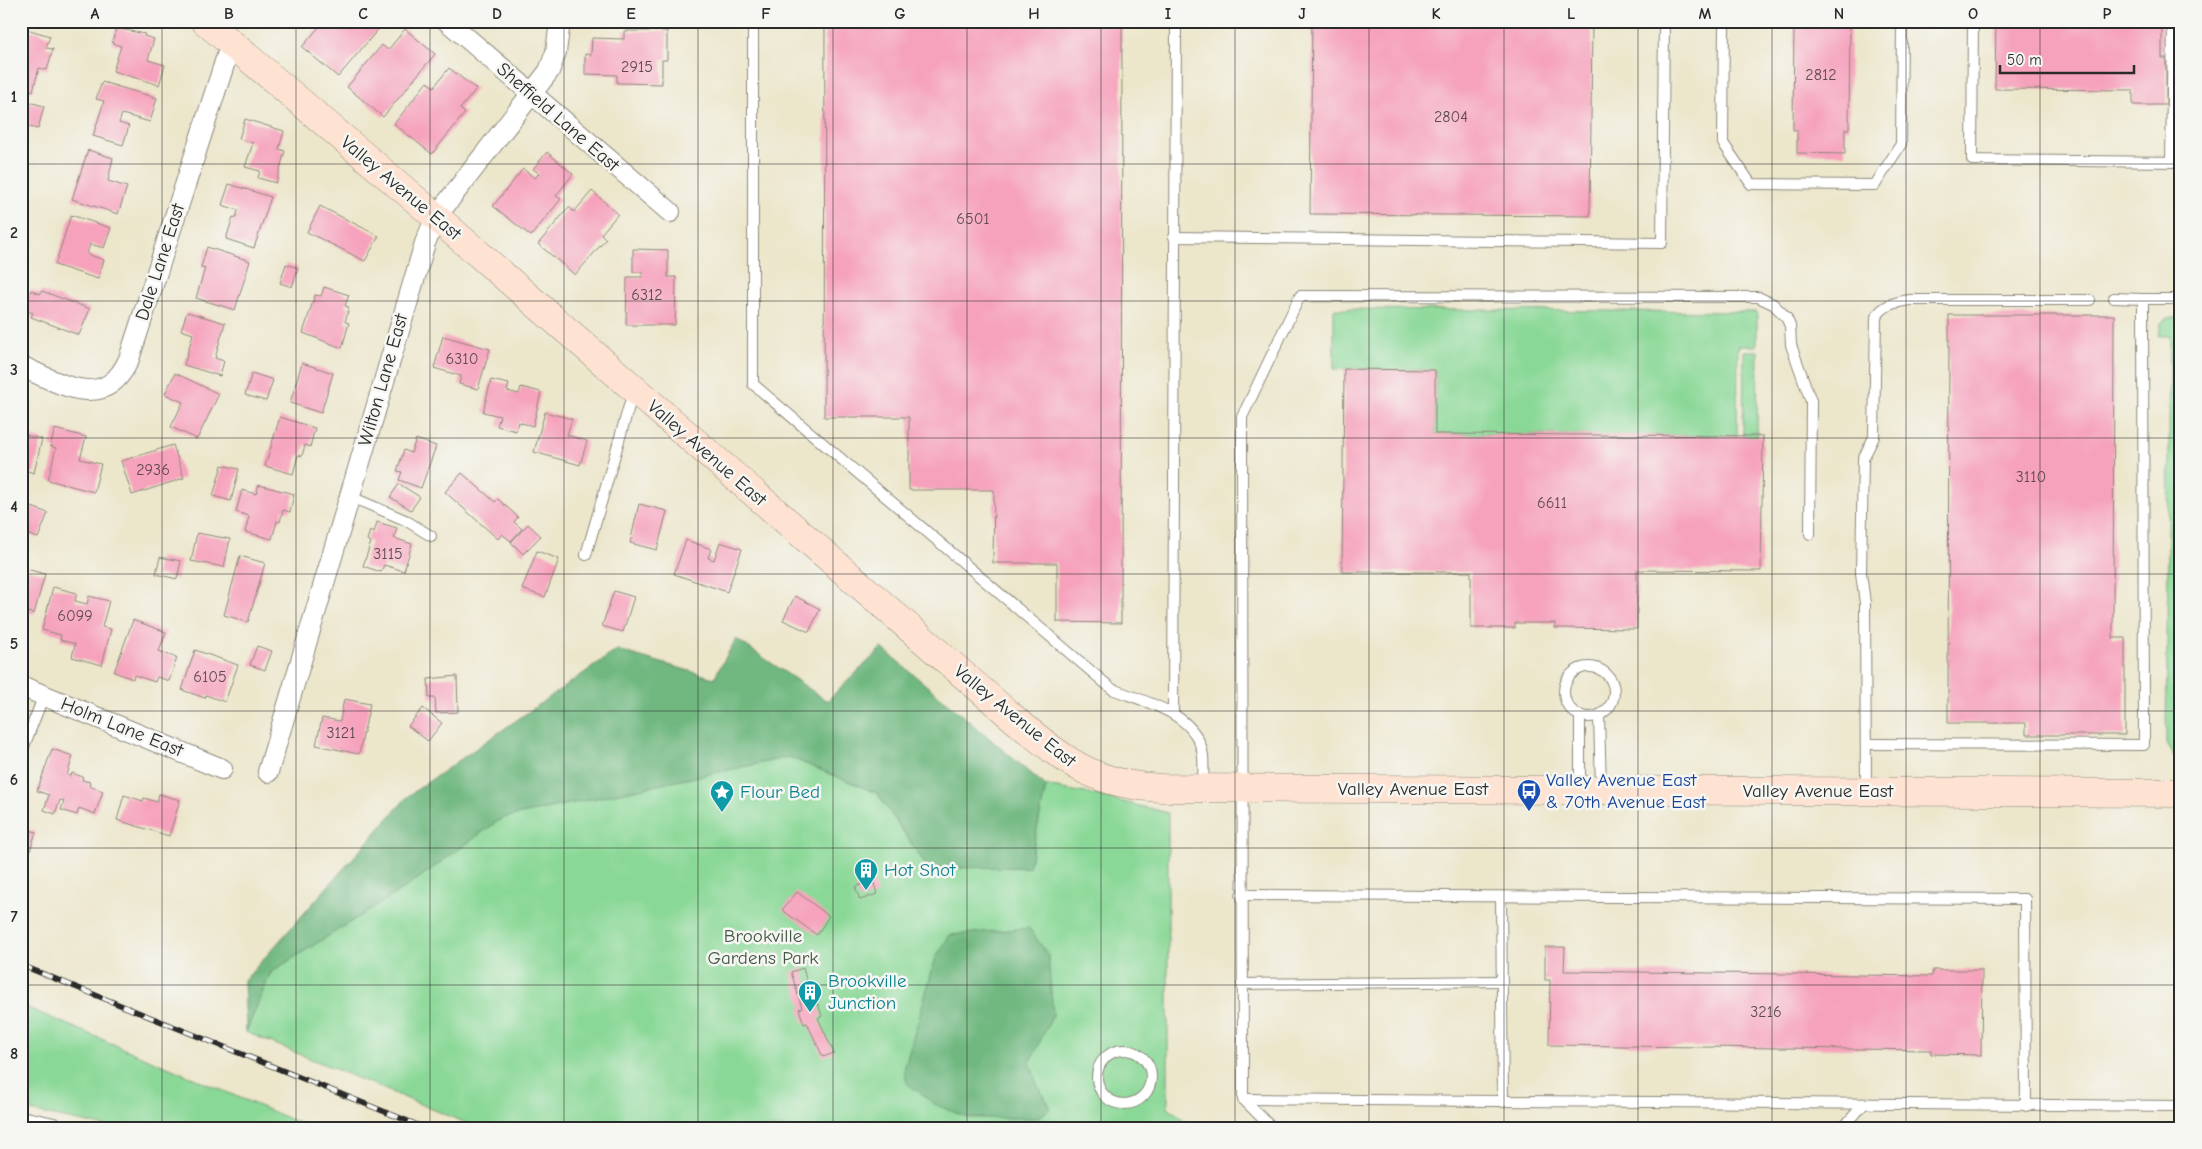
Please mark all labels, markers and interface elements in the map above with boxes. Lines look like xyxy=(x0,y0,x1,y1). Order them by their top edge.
text: A xyxy=(91,5,100,23)
text: B xyxy=(224,5,234,23)
text: C xyxy=(358,5,368,23)
text: D xyxy=(492,5,502,23)
text: E xyxy=(626,5,636,23)
text: F xyxy=(761,5,771,23)
text: G xyxy=(894,5,906,23)
text: H xyxy=(1028,5,1040,23)
text: I xyxy=(1165,5,1171,23)
text: J xyxy=(1298,5,1306,23)
text: K xyxy=(1431,5,1441,23)
text: L xyxy=(1567,5,1575,23)
text: M xyxy=(1699,5,1712,23)
text: N xyxy=(1834,5,1844,23)
text: O xyxy=(1968,5,1978,23)
text: P xyxy=(2103,5,2112,23)
scale bar xyxy=(2000,42,2133,74)
text: 50 m xyxy=(2007,51,2042,69)
street label: Sheffield Lane East xyxy=(492,58,624,177)
house number: 2915 xyxy=(621,58,653,76)
house number: 2812 xyxy=(1805,66,1837,84)
text: 1 xyxy=(11,88,17,106)
house number: 2804 xyxy=(1434,108,1468,126)
street label: Valley Avenue East xyxy=(336,131,466,245)
street label: Dale Lane East xyxy=(131,200,189,323)
house number: 6501 xyxy=(956,210,990,228)
text: 2 xyxy=(10,224,18,242)
house number: 6312 xyxy=(631,286,663,304)
street label: Wilton Lane East xyxy=(354,311,413,449)
house number: 6310 xyxy=(446,350,478,368)
text: 3 xyxy=(10,361,18,379)
street label: Valley Avenue East xyxy=(643,395,771,511)
house number: 2936 xyxy=(136,461,170,479)
house number: 3110 xyxy=(2016,468,2046,486)
house number: 6611 xyxy=(1537,494,1567,512)
text: 4 xyxy=(10,498,18,516)
house number: 3115 xyxy=(373,545,403,563)
house number: 6099 xyxy=(57,607,93,625)
text: 5 xyxy=(10,635,18,653)
street label: Valley Avenue East xyxy=(950,660,1081,772)
house number: 6105 xyxy=(193,668,227,686)
street label: Holm Lane East xyxy=(58,692,187,762)
house number: 3121 xyxy=(326,724,356,742)
place label: Valley Avenue East & 70th Avenue East xyxy=(1546,769,1706,813)
text: 6 xyxy=(10,771,18,789)
street label: Valley Avenue East xyxy=(1338,778,1489,800)
bus stop icon: Valley Avenue East & 70th Avenue East xyxy=(1516,778,1542,812)
place icon: Flour Bed xyxy=(709,779,735,813)
street label: Valley Avenue East xyxy=(1743,780,1894,802)
place label: Flour Bed xyxy=(740,781,820,803)
building icon: Hot Shot xyxy=(853,857,879,891)
place label: Hot Shot xyxy=(884,859,956,881)
text: 7 xyxy=(10,908,18,926)
park label: Brookville Gardens Park xyxy=(707,925,819,969)
place label: Brookville Junction xyxy=(828,970,906,1014)
building icon: Brookville Junction xyxy=(797,979,823,1013)
house number: 3216 xyxy=(1750,1003,1782,1021)
text: 8 xyxy=(10,1045,18,1063)

